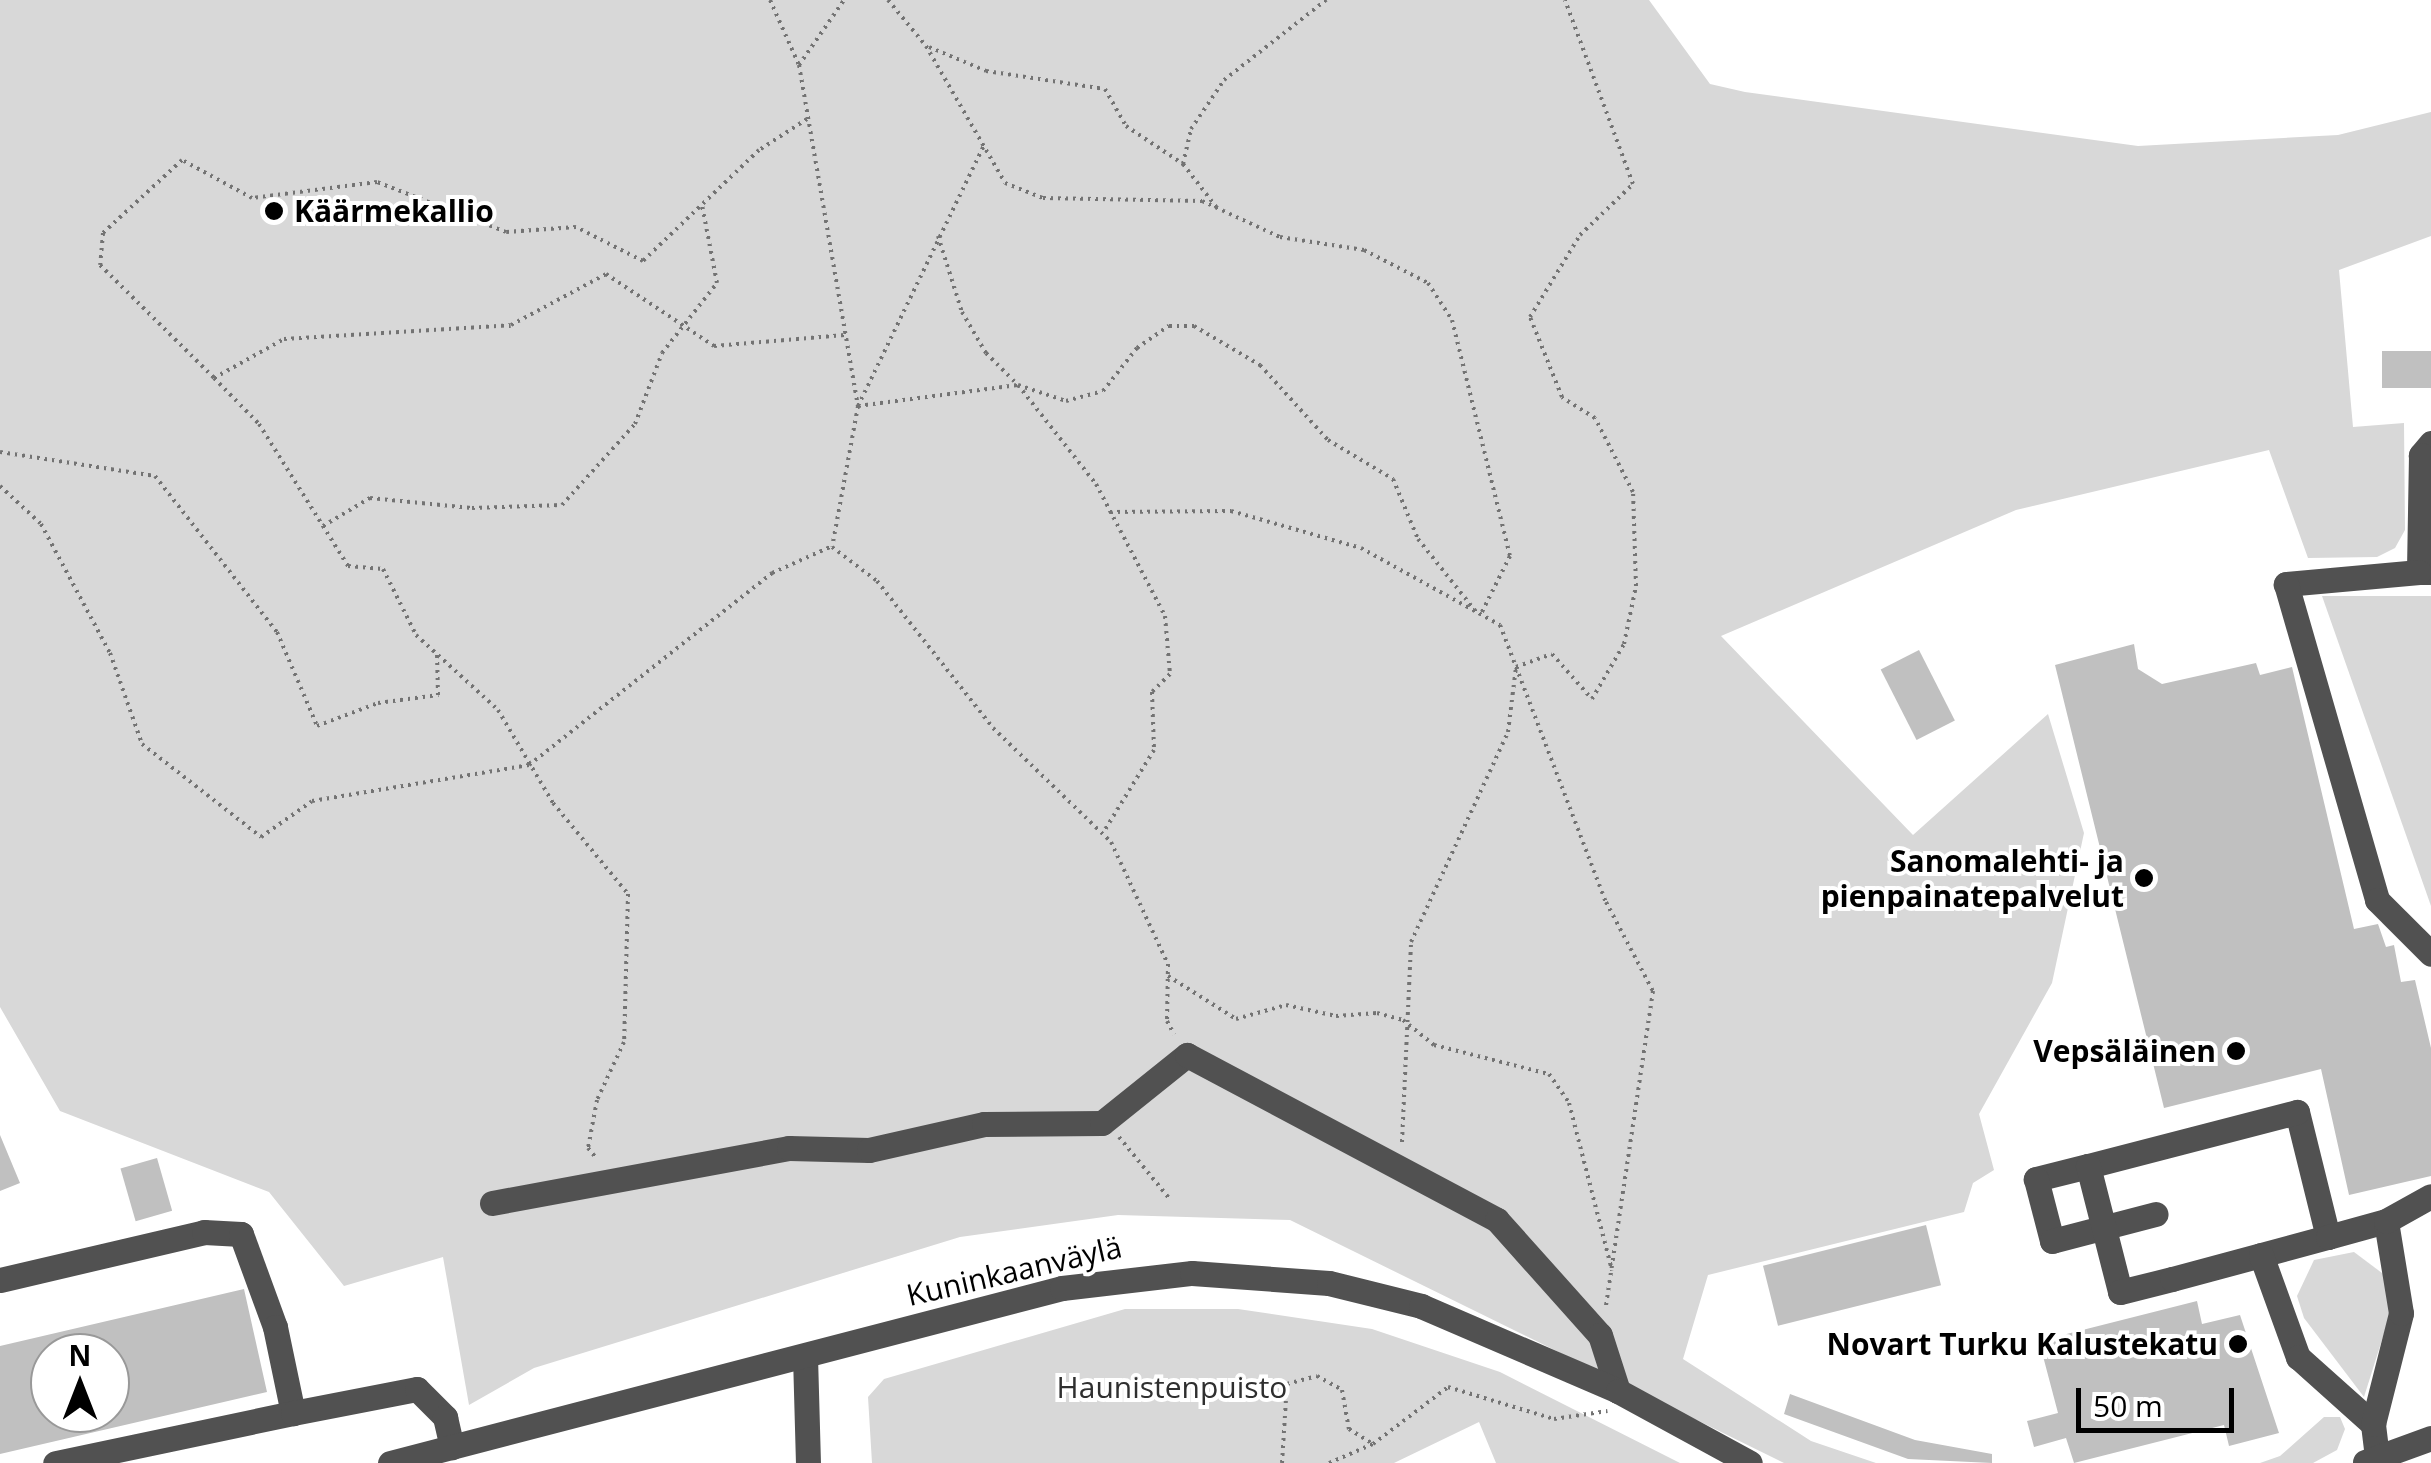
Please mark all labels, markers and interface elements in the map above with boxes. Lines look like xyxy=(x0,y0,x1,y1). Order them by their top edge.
place label: Käärmekallio xyxy=(294,193,494,229)
marker: Käärmekallio xyxy=(263,200,285,222)
place label: Sanomalehti- ja pienpainatepalvelut xyxy=(1821,843,2124,914)
marker: Sanomalehti- ja pienpainatepalvelut xyxy=(2133,867,2155,889)
place label: Vepsäläinen xyxy=(2033,1033,2216,1069)
marker: Vepsäläinen xyxy=(2225,1040,2247,1062)
street label: Kuninkaanväylä xyxy=(903,1229,1125,1313)
place label: Novart Turku Kalustekatu xyxy=(1827,1326,2218,1362)
north arrow xyxy=(30,1333,130,1433)
marker: Novart Turku Kalustekatu xyxy=(2227,1333,2249,1355)
text: N xyxy=(69,1336,91,1374)
scale bar xyxy=(2081,1368,2238,1430)
park label: Haunistenpuisto xyxy=(1057,1369,1287,1405)
text: 50 m xyxy=(2093,1385,2163,1426)

